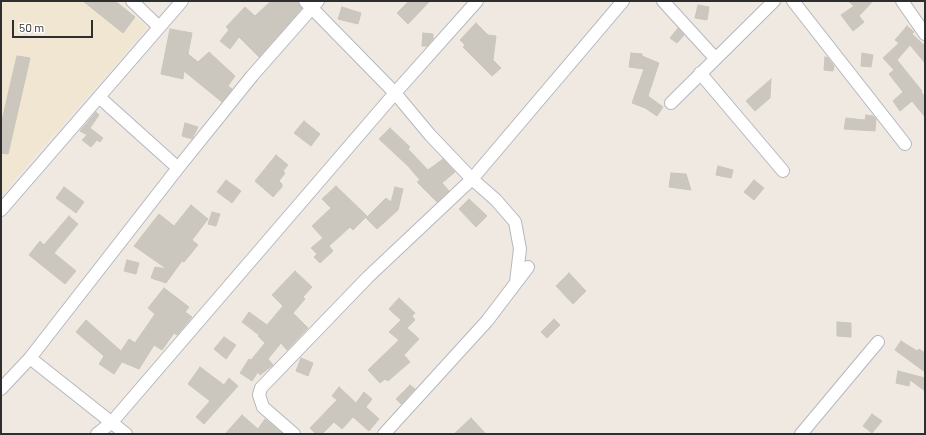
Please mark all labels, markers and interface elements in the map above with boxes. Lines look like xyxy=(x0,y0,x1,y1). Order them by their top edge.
scale bar xyxy=(14,12,95,38)
text: 50 m xyxy=(19,20,44,34)

